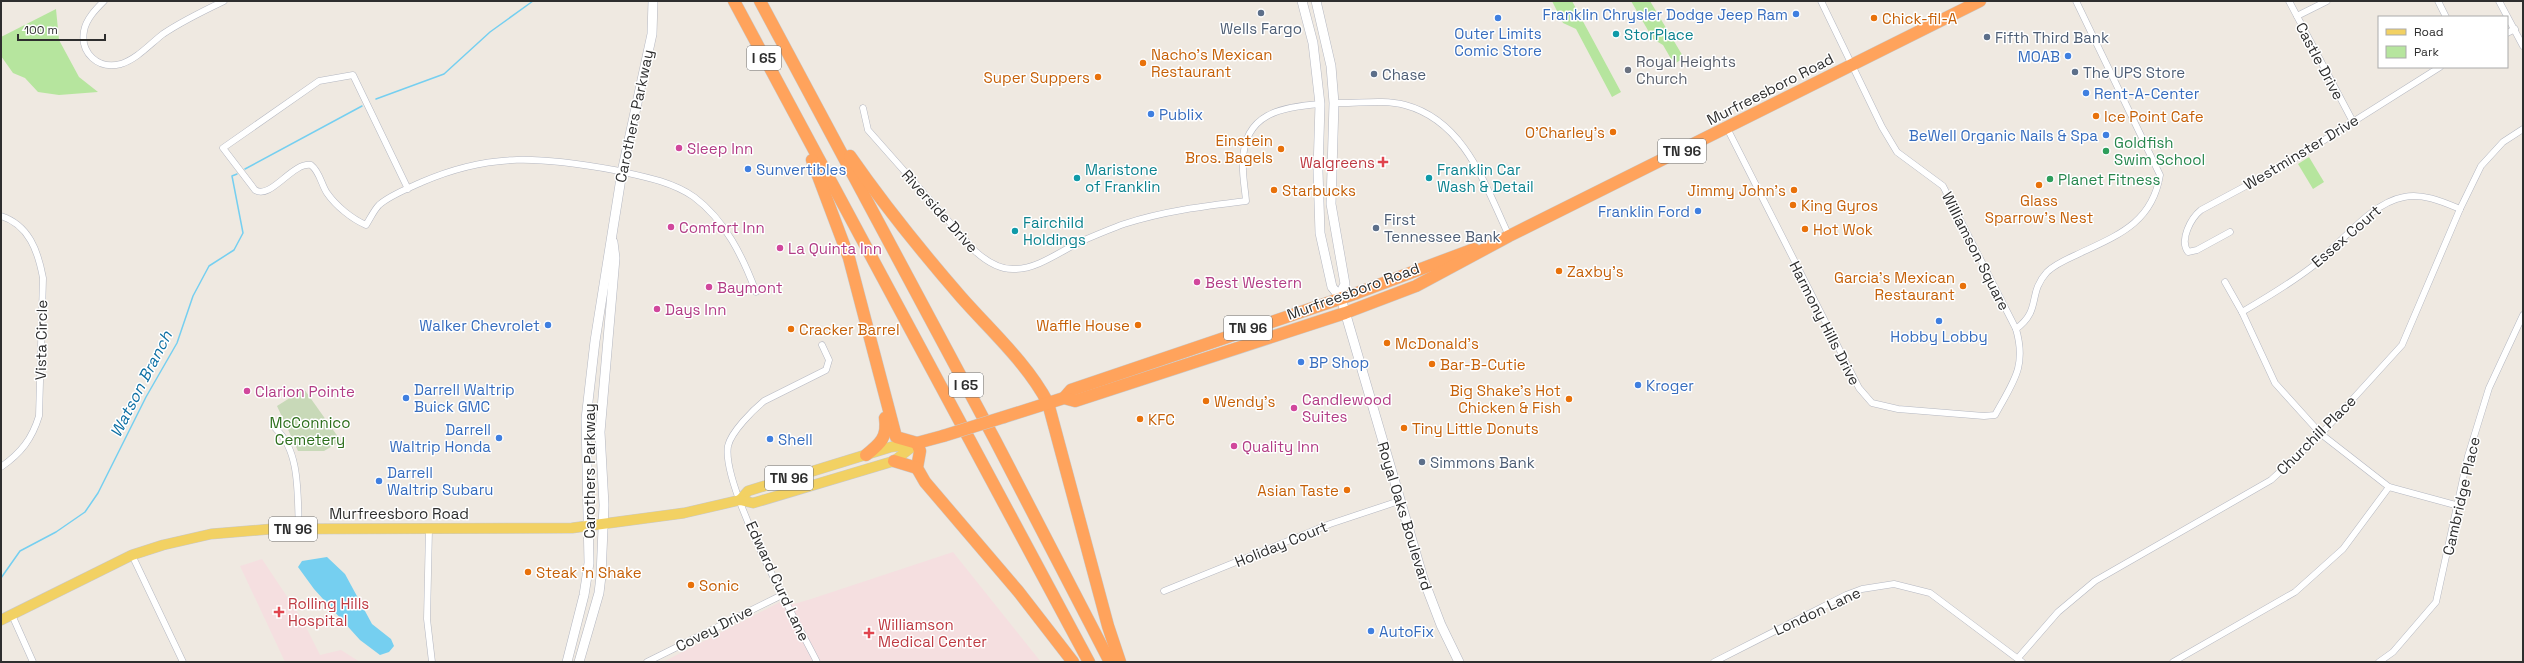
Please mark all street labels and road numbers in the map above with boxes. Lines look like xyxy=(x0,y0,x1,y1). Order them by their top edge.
street label: Castle Drive xyxy=(2292,19,2348,103)
road number: I 65 xyxy=(747,46,781,70)
street label: Carothers Parkway xyxy=(611,48,657,184)
street label: Murfreesboro Road xyxy=(1703,49,1837,129)
street label: Westminster Drive xyxy=(2240,110,2362,194)
road number: TN 96 xyxy=(1658,139,1706,163)
street label: Riverside Drive xyxy=(898,166,982,257)
street label: Williamson Square xyxy=(1938,189,2014,314)
street label: Essex Court xyxy=(2307,201,2385,271)
street label: Murfreesboro Road xyxy=(1284,258,1422,324)
street label: Harmony Hills Drive xyxy=(1785,258,1865,388)
street label: Vista Circle xyxy=(31,300,51,380)
road number: TN 96 xyxy=(1224,316,1272,340)
road number: I 65 xyxy=(949,373,983,397)
street label: Churchill Place xyxy=(2272,391,2360,479)
street label: Carothers Parkway xyxy=(580,403,599,539)
street label: Cambridge Place xyxy=(2438,435,2484,557)
street label: Royal Oaks Boulevard xyxy=(1373,439,1437,593)
road number: TN 96 xyxy=(765,466,813,490)
street label: Murfreesboro Road xyxy=(329,504,469,523)
road number: TN 96 xyxy=(269,517,317,541)
street label: Holiday Court xyxy=(1232,517,1330,571)
street label: Edward Curd Lane xyxy=(742,518,814,644)
street label: London Lane xyxy=(1771,583,1863,639)
street label: Covey Drive xyxy=(672,600,756,656)

